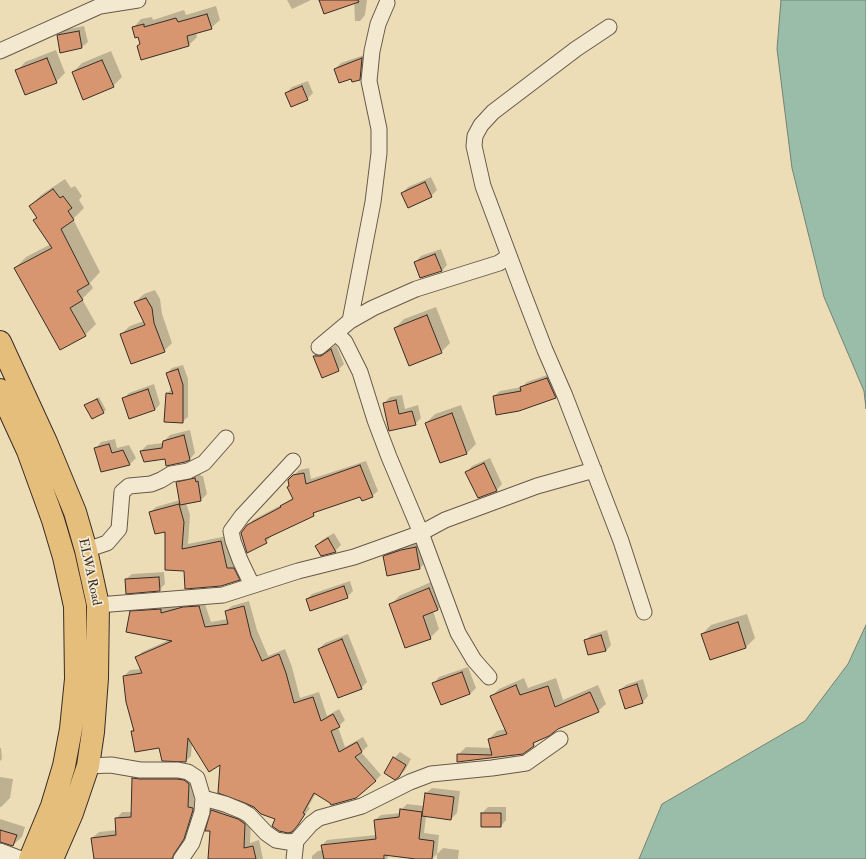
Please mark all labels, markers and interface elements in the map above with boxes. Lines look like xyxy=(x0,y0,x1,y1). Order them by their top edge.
street label: ELWA Road xyxy=(74,537,104,607)

